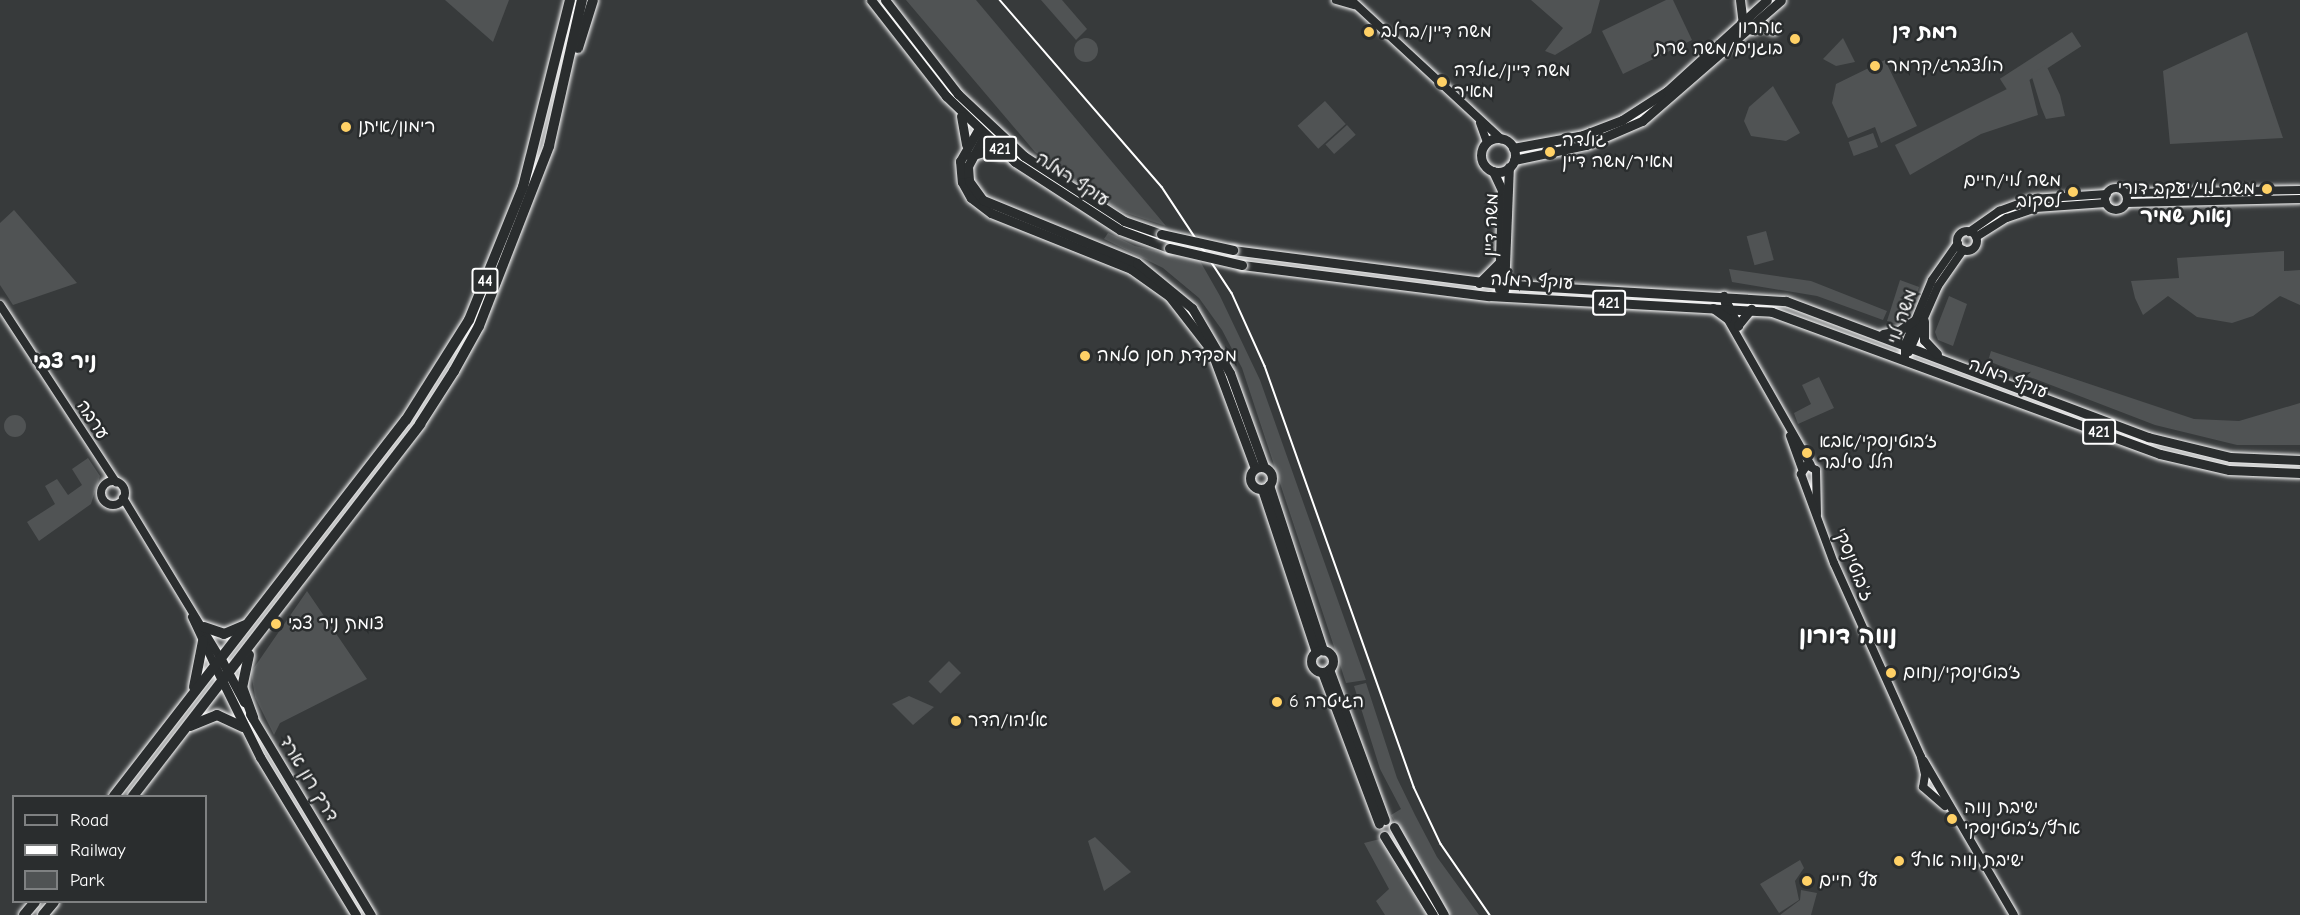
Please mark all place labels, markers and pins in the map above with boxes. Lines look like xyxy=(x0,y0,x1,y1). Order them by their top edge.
place label: אהרון בוגנים/משה שרת xyxy=(1655,18,1783,60)
place label: משה דיין/ברלב xyxy=(1381,21,1492,43)
marker: משה דיין/ברלב xyxy=(1362,25,1376,39)
marker: אהרון בוגנים/משה שרת xyxy=(1788,32,1802,46)
place label: הולצברג/קרמר xyxy=(1887,55,2004,77)
marker: הולצברג/קרמר xyxy=(1868,59,1882,73)
place label: משה דיין/גולדה מאיר xyxy=(1454,61,1570,104)
marker: משה דיין/גולדה מאיר xyxy=(1435,75,1449,89)
place label: רימון/איתן xyxy=(358,116,436,138)
marker: רימון/איתן xyxy=(339,120,353,134)
place label: גולדה מאיר/משה דיין xyxy=(1562,131,1674,174)
marker: גולדה מאיר/משה דיין xyxy=(1543,145,1557,159)
place label: משה לוי/חיים לסקוב xyxy=(1964,171,2061,213)
place label: משה לוי/יעקב דורי xyxy=(2118,178,2255,200)
marker: משה לוי/יעקב דורי xyxy=(2260,182,2274,196)
marker: משה לוי/חיים לסקוב xyxy=(2066,185,2080,199)
place label: מפקדת חסן סלמה xyxy=(1097,345,1237,367)
marker: מפקדת חסן סלמה xyxy=(1078,349,1092,363)
place label: ז׳בוטינסקי/אבא הלל סילבר xyxy=(1819,432,1937,474)
marker: ז׳בוטינסקי/אבא הלל סילבר xyxy=(1800,446,1814,460)
place label: צומת ניר צבי xyxy=(288,613,384,635)
marker: צומת ניר צבי xyxy=(269,617,283,631)
place label: ז׳בוטינסקי/נחום xyxy=(1903,662,2021,684)
marker: ז׳בוטינסקי/נחום xyxy=(1884,666,1898,680)
place label: הגיטרה 6 xyxy=(1289,691,1364,713)
marker: הגיטרה 6 xyxy=(1270,695,1284,709)
place label: אליהו/הדר xyxy=(968,710,1048,732)
marker: אליהו/הדר xyxy=(949,714,963,728)
place label: ישיבת נווה ארץ/ז׳בוטינסקי xyxy=(1964,798,2080,840)
marker: ישיבת נווה ארץ/ז׳בוטינסקי xyxy=(1945,812,1959,826)
place label: ישיבת נווה ארץ xyxy=(1911,850,2024,872)
marker: ישיבת נווה ארץ xyxy=(1892,854,1906,868)
place label: עץ חיים xyxy=(1819,870,1878,892)
marker: עץ חיים xyxy=(1800,874,1814,888)

